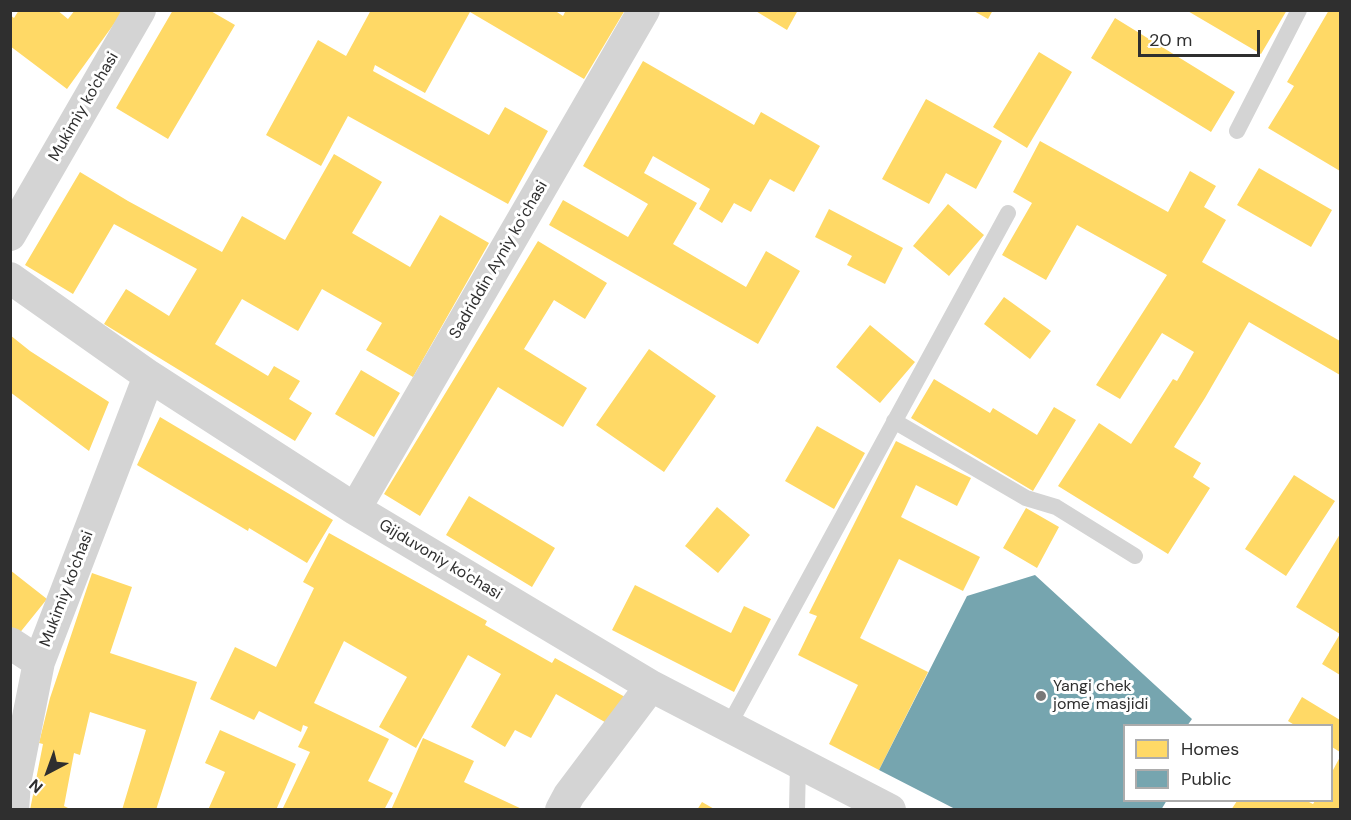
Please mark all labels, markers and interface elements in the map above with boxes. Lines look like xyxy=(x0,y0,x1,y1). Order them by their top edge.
scale bar xyxy=(1141,18,1262,56)
text: 20 m xyxy=(1149,28,1192,52)
street label: Mukimiy ko'chasi xyxy=(45,49,123,165)
street label: Sadriddin Ayniy koʻchasi xyxy=(446,178,552,342)
street label: Gijduvoniy ko'chasi xyxy=(375,516,505,604)
street label: Mukimiy ko'chasi xyxy=(36,528,98,650)
place label: Yangi chek jome' masjidi xyxy=(1053,677,1148,715)
marker: Yangi chek jome' masjidi xyxy=(1034,689,1048,703)
legend xyxy=(1123,724,1333,802)
text: Homes xyxy=(1181,737,1239,761)
north arrow xyxy=(18,742,78,802)
text: Public xyxy=(1181,767,1232,791)
text: N xyxy=(25,774,47,798)

